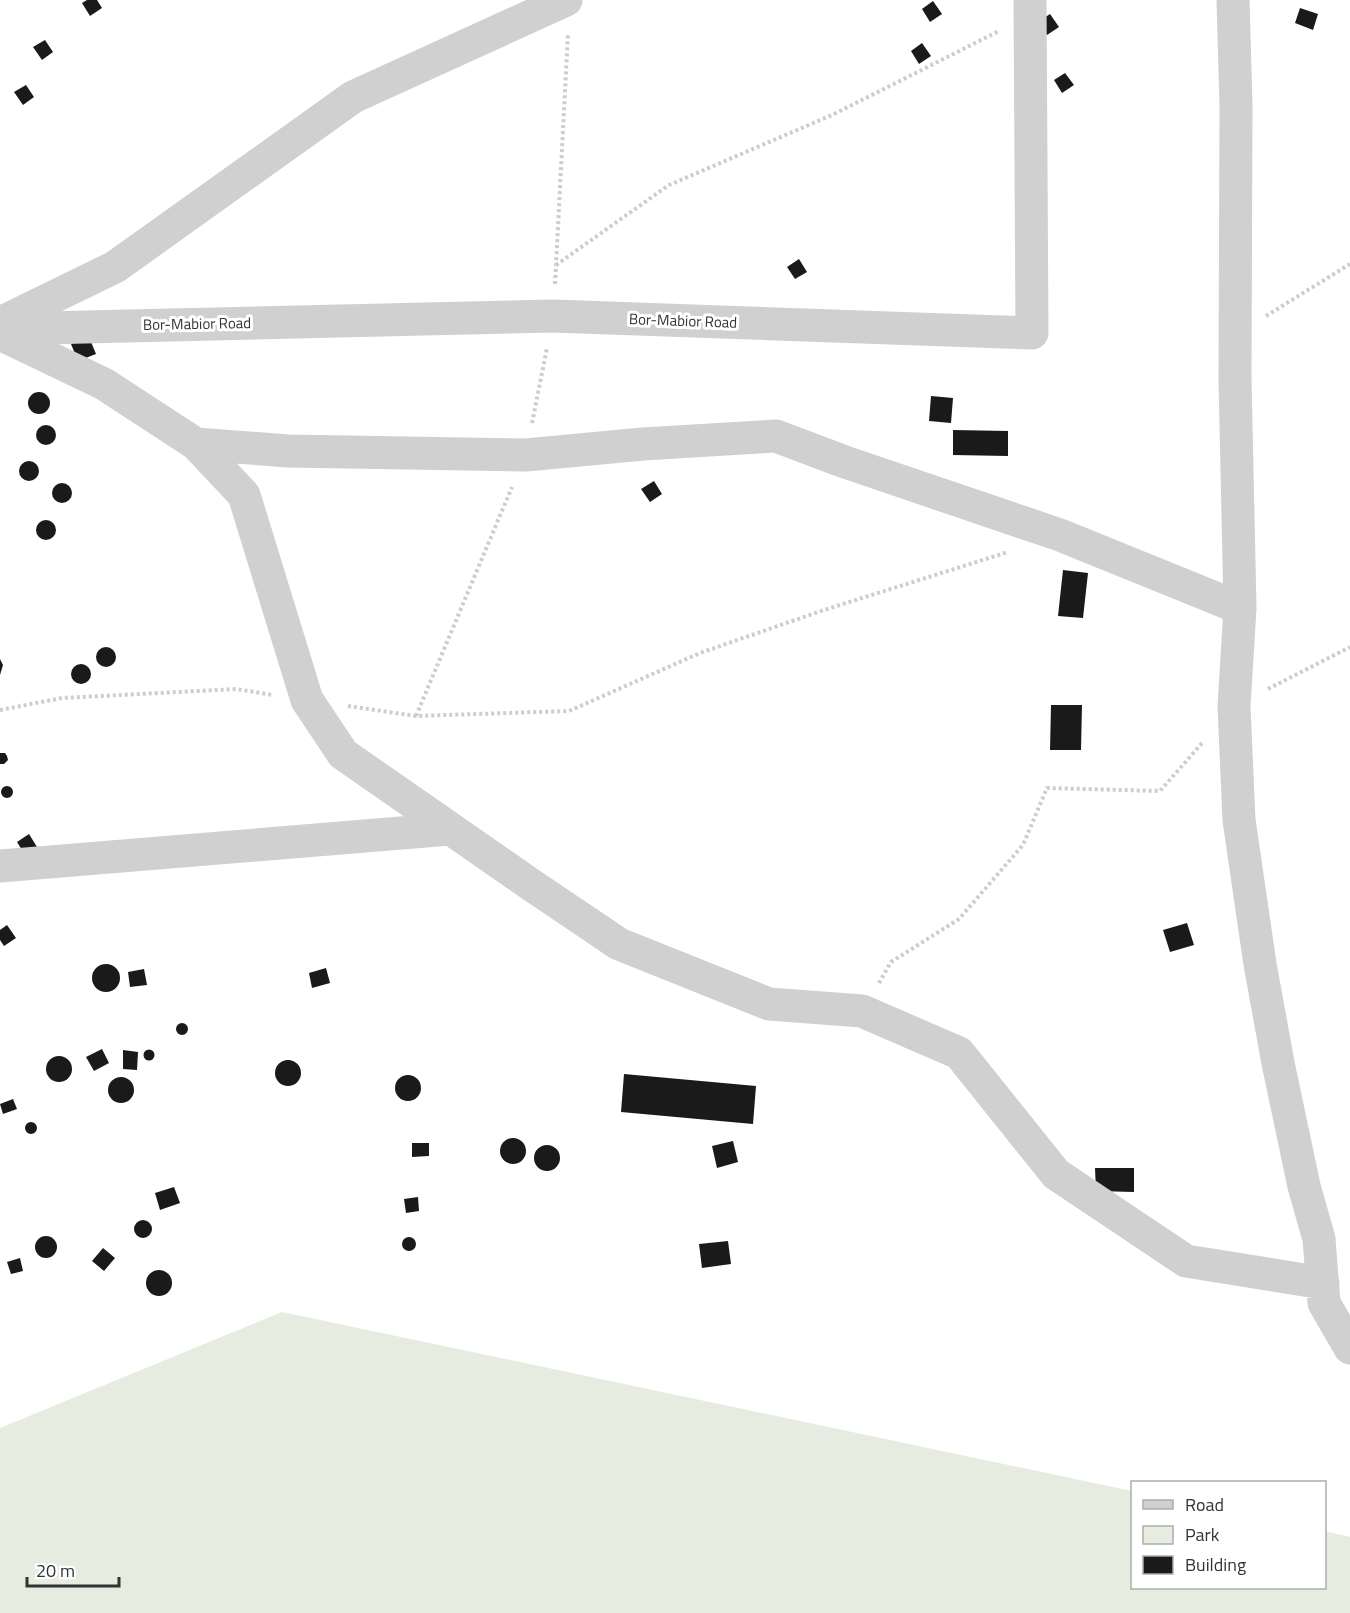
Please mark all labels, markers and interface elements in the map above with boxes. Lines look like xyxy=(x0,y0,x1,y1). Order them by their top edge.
street label: Bor-Mabior Road xyxy=(628,307,738,334)
street label: Bor-Mabior Road xyxy=(143,311,251,336)
legend xyxy=(1131,1481,1326,1589)
text: Road xyxy=(1185,1491,1224,1518)
text: Park xyxy=(1185,1521,1220,1548)
scale bar xyxy=(27,1550,118,1588)
text: Building xyxy=(1185,1551,1246,1578)
text: 20 m xyxy=(36,1557,75,1584)

